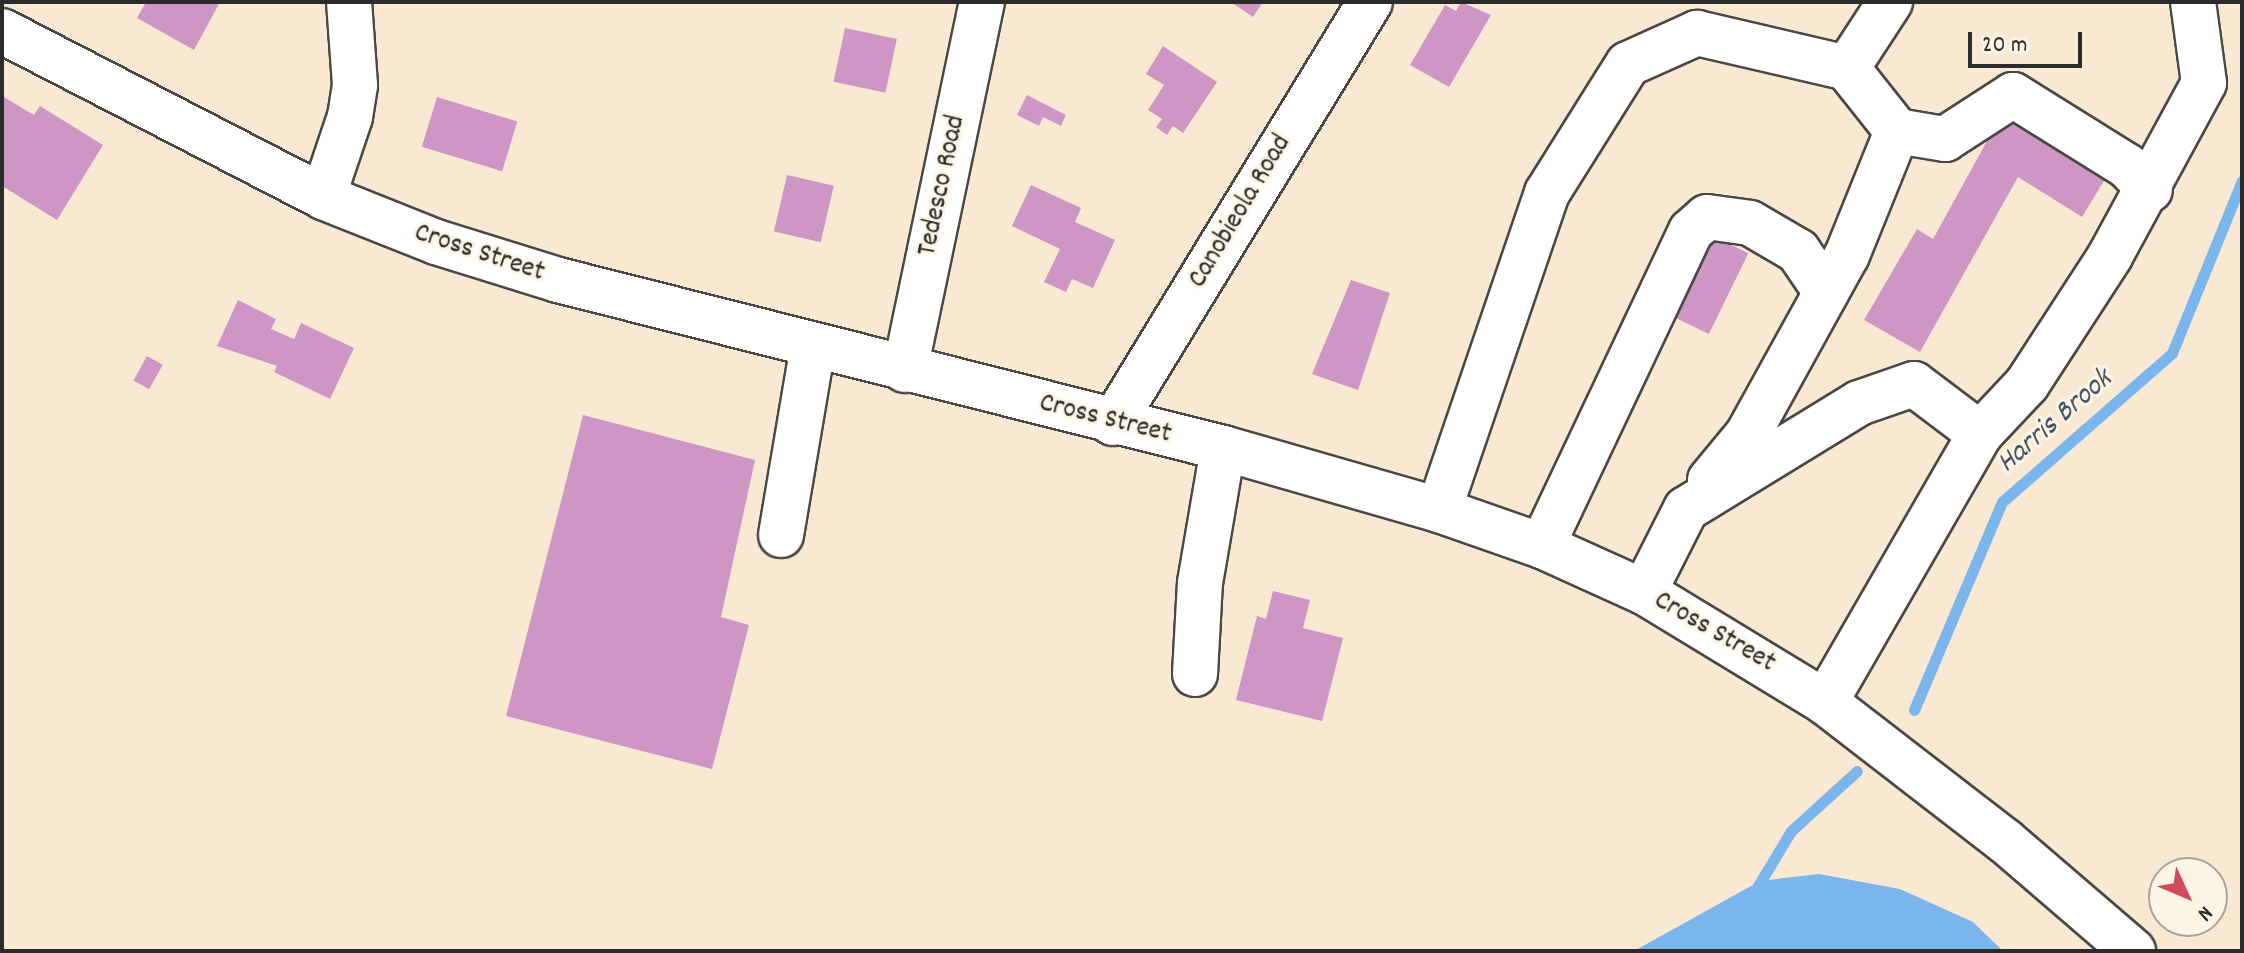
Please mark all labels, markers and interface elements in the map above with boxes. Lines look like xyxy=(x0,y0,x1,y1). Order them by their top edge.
scale bar xyxy=(1972,16,2086,66)
text: 20 m xyxy=(1982,29,2028,63)
street label: Tedesco Road xyxy=(912,112,974,260)
street label: Canobieola Road xyxy=(1182,129,1300,295)
street label: Cross Street xyxy=(410,217,548,291)
water label: Harris Brook xyxy=(1991,363,2121,483)
street label: Cross Street xyxy=(1036,387,1174,453)
street label: Cross Street xyxy=(1647,585,1781,681)
north arrow xyxy=(2148,857,2228,937)
text: N xyxy=(2189,898,2219,927)

